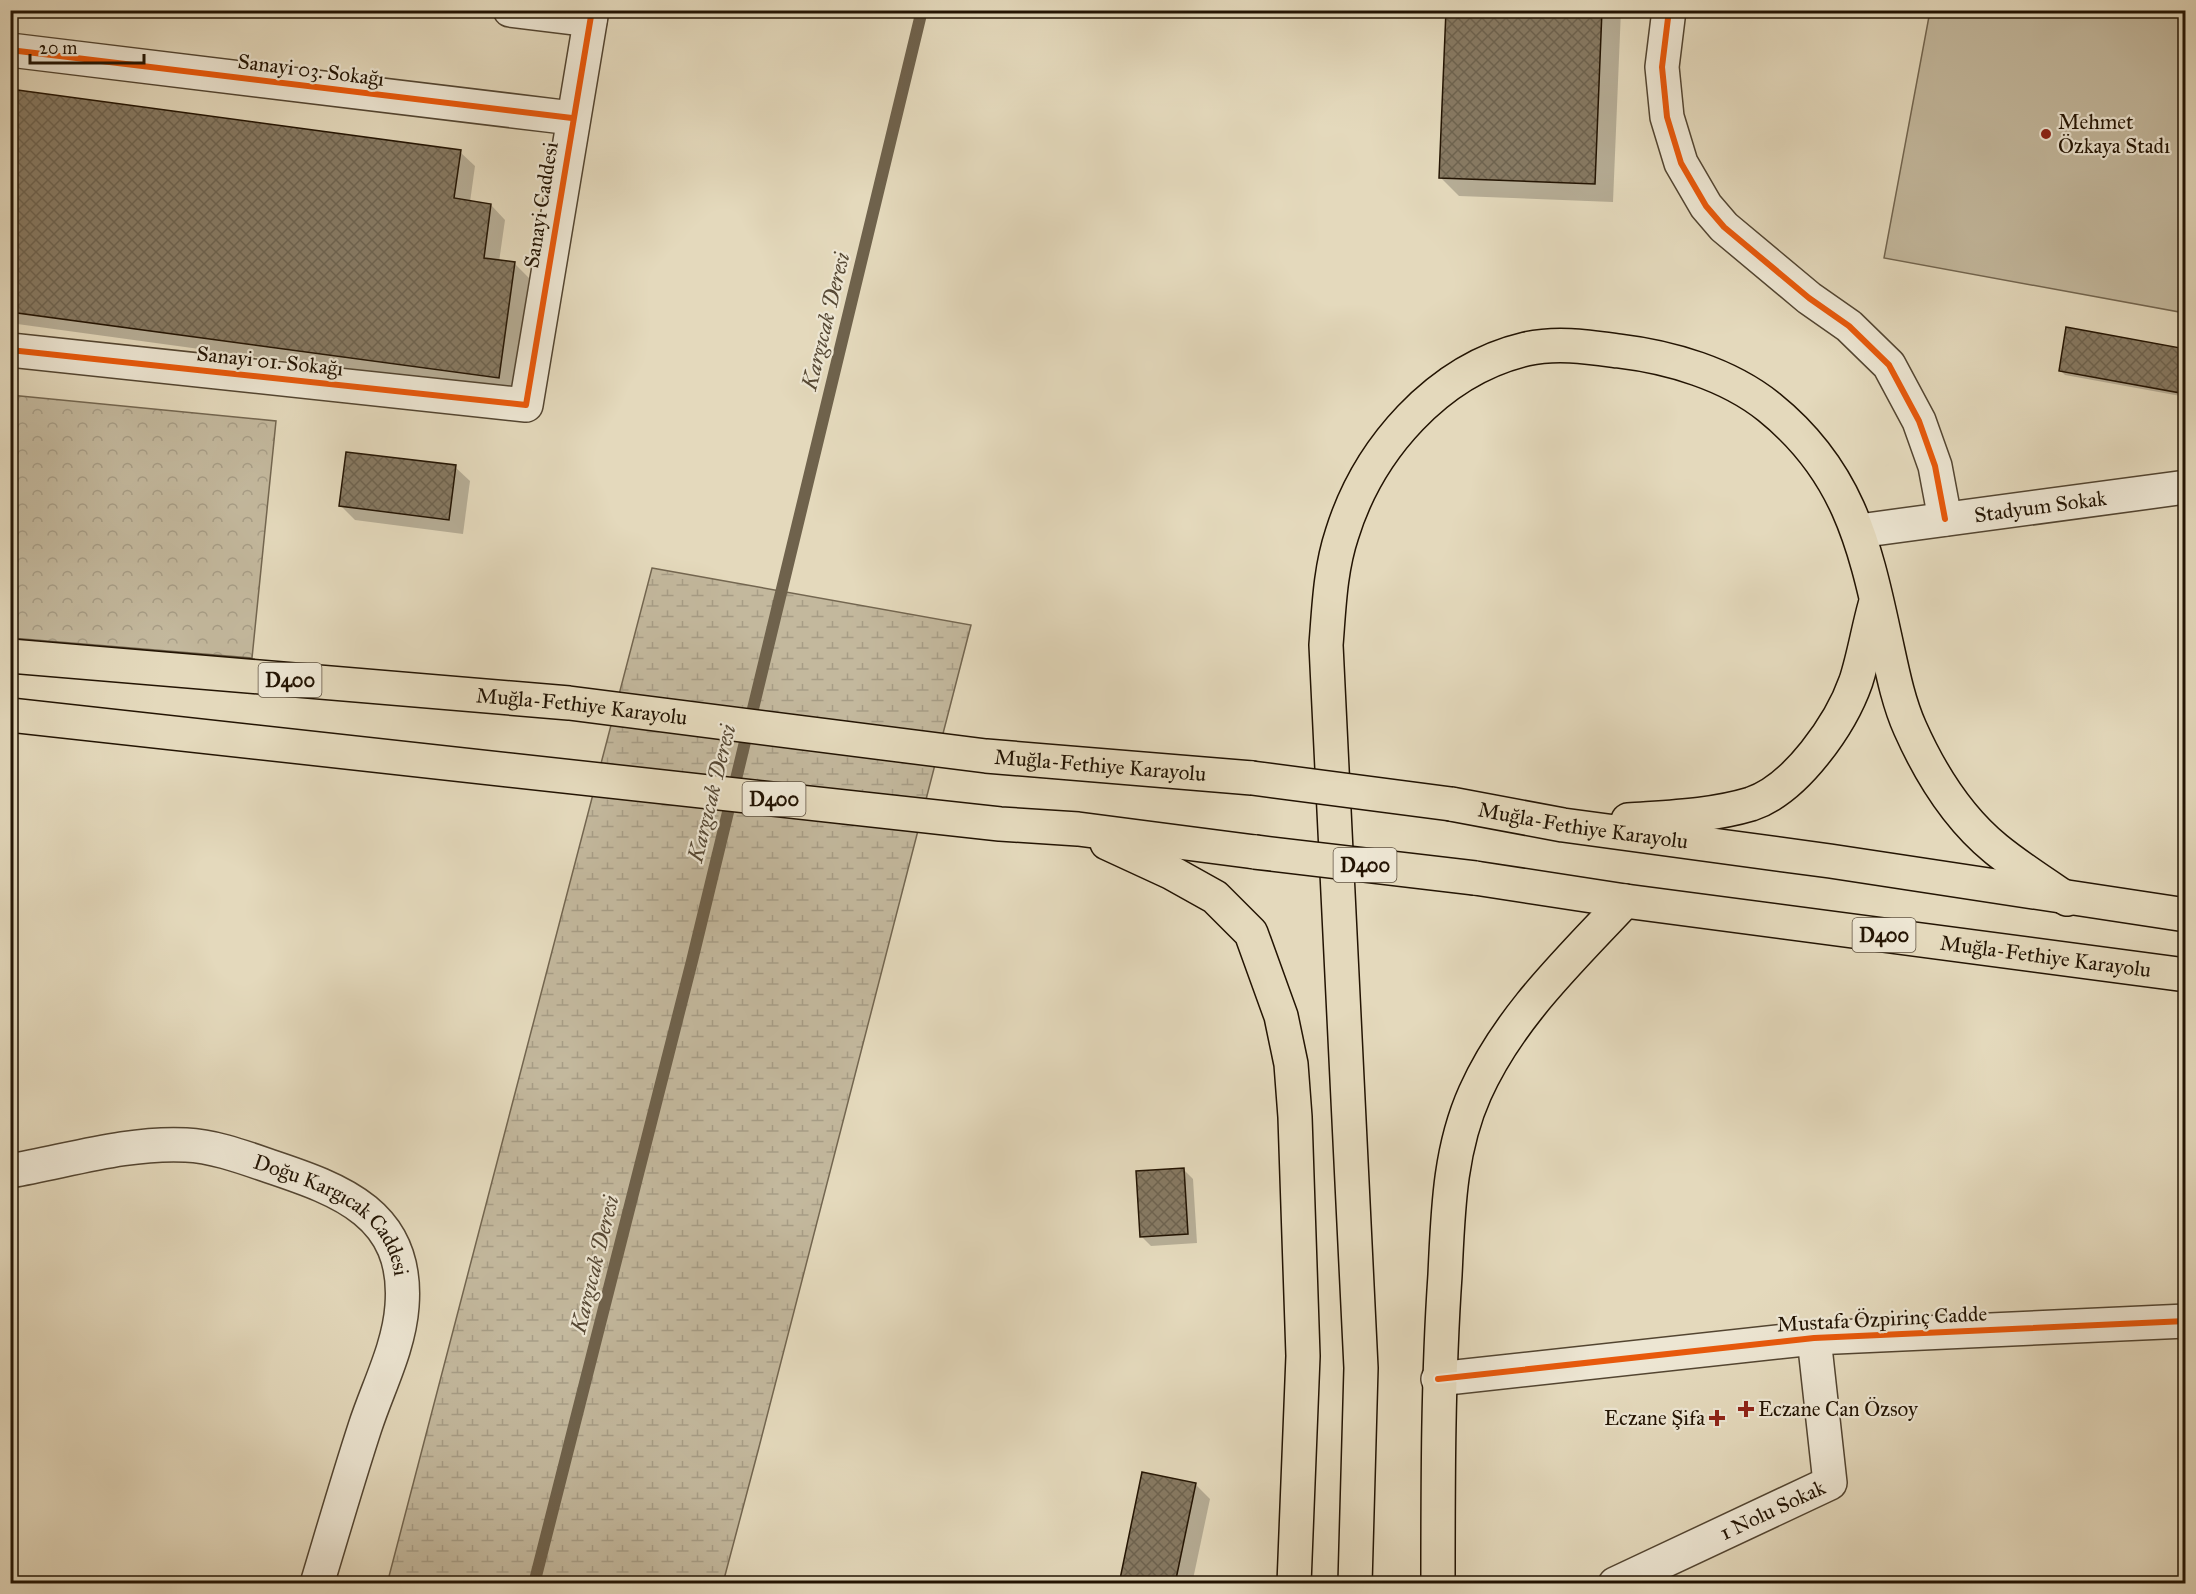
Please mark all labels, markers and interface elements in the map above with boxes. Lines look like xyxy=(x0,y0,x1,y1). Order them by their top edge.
scale bar xyxy=(30,27,144,65)
text: 20 m xyxy=(39,37,77,59)
street label: Sanayi 03. Sokağı xyxy=(236,48,386,92)
place label: Mehmet Özkaya Stadı xyxy=(2058,109,2170,159)
marker: Mehmet Özkaya Stadı xyxy=(2039,127,2053,141)
street label: Sanayi Caddesi xyxy=(518,140,564,270)
water label: Kargıcak Deresi xyxy=(795,249,856,394)
street label: Sanayi 01. Sokağı xyxy=(195,340,345,382)
street label: Stadyum Sokak xyxy=(1973,485,2108,528)
road number: D400 xyxy=(258,663,322,697)
street label: Muğla-Fethiye Karayolu xyxy=(475,682,689,731)
water label: Kargıcak Deresi xyxy=(681,721,742,866)
street label: Muğla-Fethiye Karayolu xyxy=(993,744,1207,787)
road number: D400 xyxy=(742,782,806,816)
street label: Muğla-Fethiye Karayolu xyxy=(1476,796,1690,855)
road number: D400 xyxy=(1334,848,1396,882)
road number: D400 xyxy=(1852,918,1916,952)
street label: Muğla-Fethiye Karayolu xyxy=(1939,930,2153,983)
street label: Doğu Kargıcak Caddesi xyxy=(250,1149,414,1278)
water label: Kargıcak Deresi xyxy=(564,1192,625,1337)
street label: Mustafa Özpirinç Cadde xyxy=(1776,1300,1988,1337)
place label: Eczane Can Özsoy xyxy=(1758,1396,1919,1422)
marker: Eczane Can Özsoy xyxy=(1739,1402,1753,1416)
place label: Eczane Şifa xyxy=(1604,1405,1705,1431)
marker: Eczane Şifa xyxy=(1710,1411,1724,1425)
street label: 1 Nolu Sokak xyxy=(1716,1474,1830,1546)

